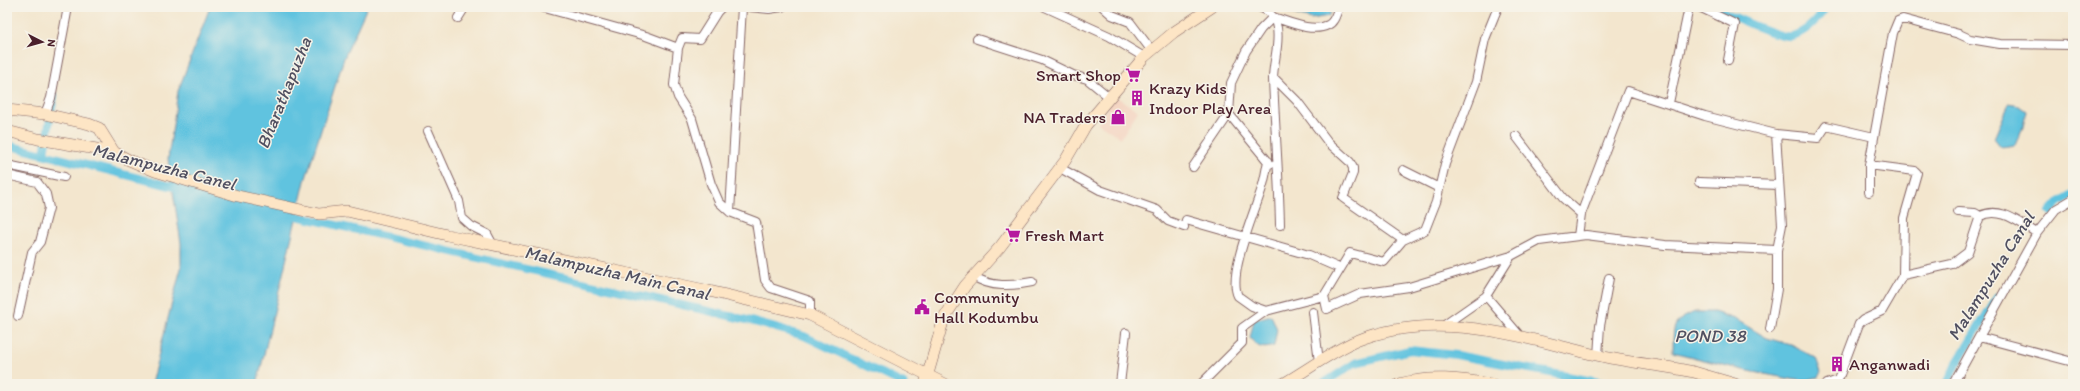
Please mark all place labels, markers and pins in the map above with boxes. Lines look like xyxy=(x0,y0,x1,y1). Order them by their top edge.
place label: Smart Shop xyxy=(1036,65,1121,85)
supermarket icon: Smart Shop xyxy=(1124,66,1142,84)
place label: Krazy Kids Indoor Play Area xyxy=(1149,78,1271,118)
building icon: Krazy Kids Indoor Play Area xyxy=(1128,89,1146,107)
place label: NA Traders xyxy=(1023,107,1106,127)
shop icon: NA Traders xyxy=(1109,108,1127,126)
place label: Fresh Mart xyxy=(1025,225,1105,245)
supermarket icon: Fresh Mart xyxy=(1004,226,1022,244)
place label: Community Hall Kodumbu xyxy=(934,287,1039,327)
public building icon: Community Hall Kodumbu xyxy=(913,298,931,316)
place label: Anganwadi xyxy=(1849,354,1930,374)
building icon: Anganwadi xyxy=(1828,355,1846,373)

